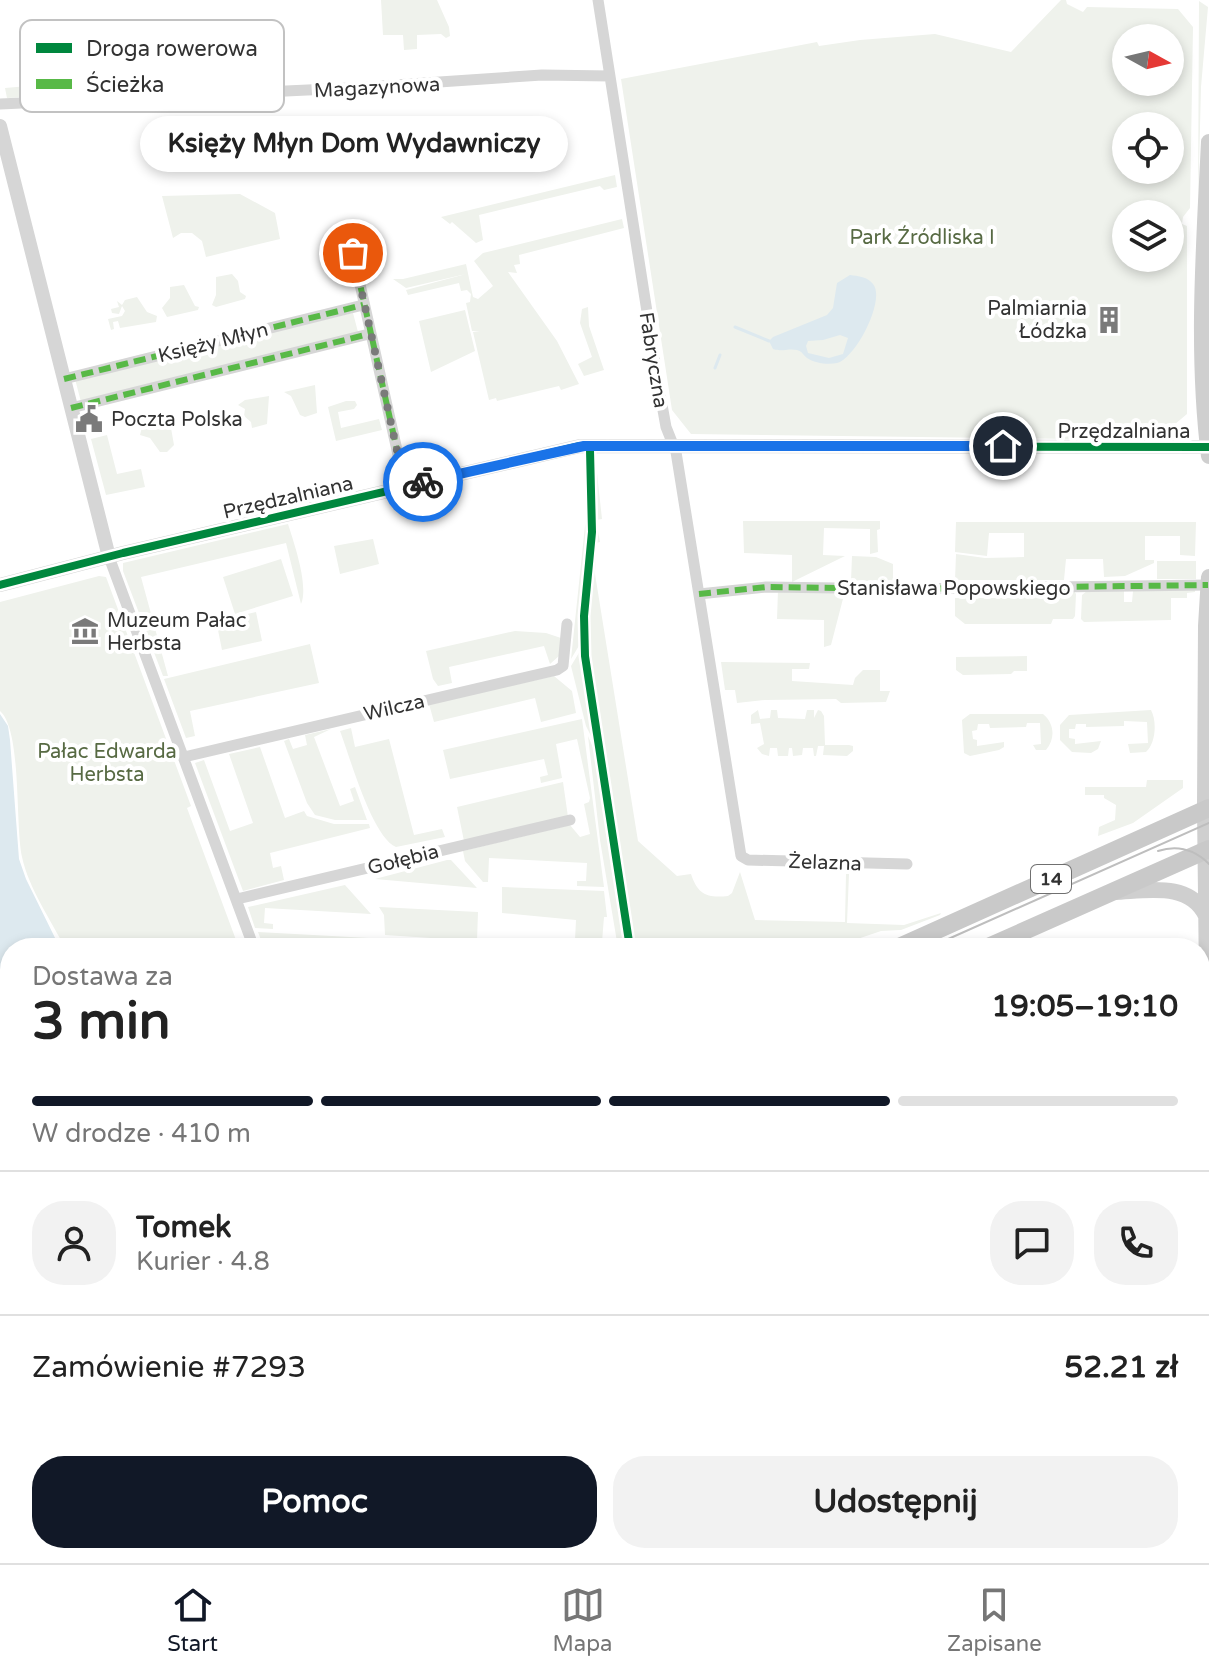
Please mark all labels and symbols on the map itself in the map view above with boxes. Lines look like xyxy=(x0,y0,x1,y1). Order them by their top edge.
legend xyxy=(20,20,284,112)
north arrow xyxy=(1112,24,1184,96)
text: Droga rowerowa xyxy=(86,36,258,62)
text: Ścieżka xyxy=(86,71,164,98)
street label: Magazynowa xyxy=(313,73,441,103)
callout: Księży Młyn Dom Wydawniczy xyxy=(139,117,567,173)
pin xyxy=(319,219,387,287)
park label: Park Źródliska I xyxy=(849,225,995,250)
place label: Palmiarnia Łódzka xyxy=(987,297,1087,344)
building icon: Palmiarnia Łódzka xyxy=(1094,305,1124,335)
street label: Fabryczna xyxy=(634,310,672,410)
street label: Księży Młyn xyxy=(156,318,271,368)
public building icon: Poczta Polska xyxy=(74,404,104,434)
place label: Poczta Polska xyxy=(111,408,243,432)
pin xyxy=(969,412,1037,480)
street label: Przędzalniana xyxy=(1058,420,1190,444)
courier xyxy=(383,442,463,522)
street label: Przędzalniana xyxy=(221,471,356,525)
street label: Stanisława Popowskiego xyxy=(837,577,1071,601)
place label: Muzeum Pałac Herbsta xyxy=(107,609,247,656)
museum icon: Muzeum Pałac Herbsta xyxy=(70,616,100,646)
street label: Wilcza xyxy=(361,689,427,727)
park label: Pałac Edwarda Herbsta xyxy=(37,740,177,787)
street label: Gołębia xyxy=(365,840,441,880)
street label: Żelazna xyxy=(788,850,862,876)
road number: 14 xyxy=(1031,865,1071,893)

